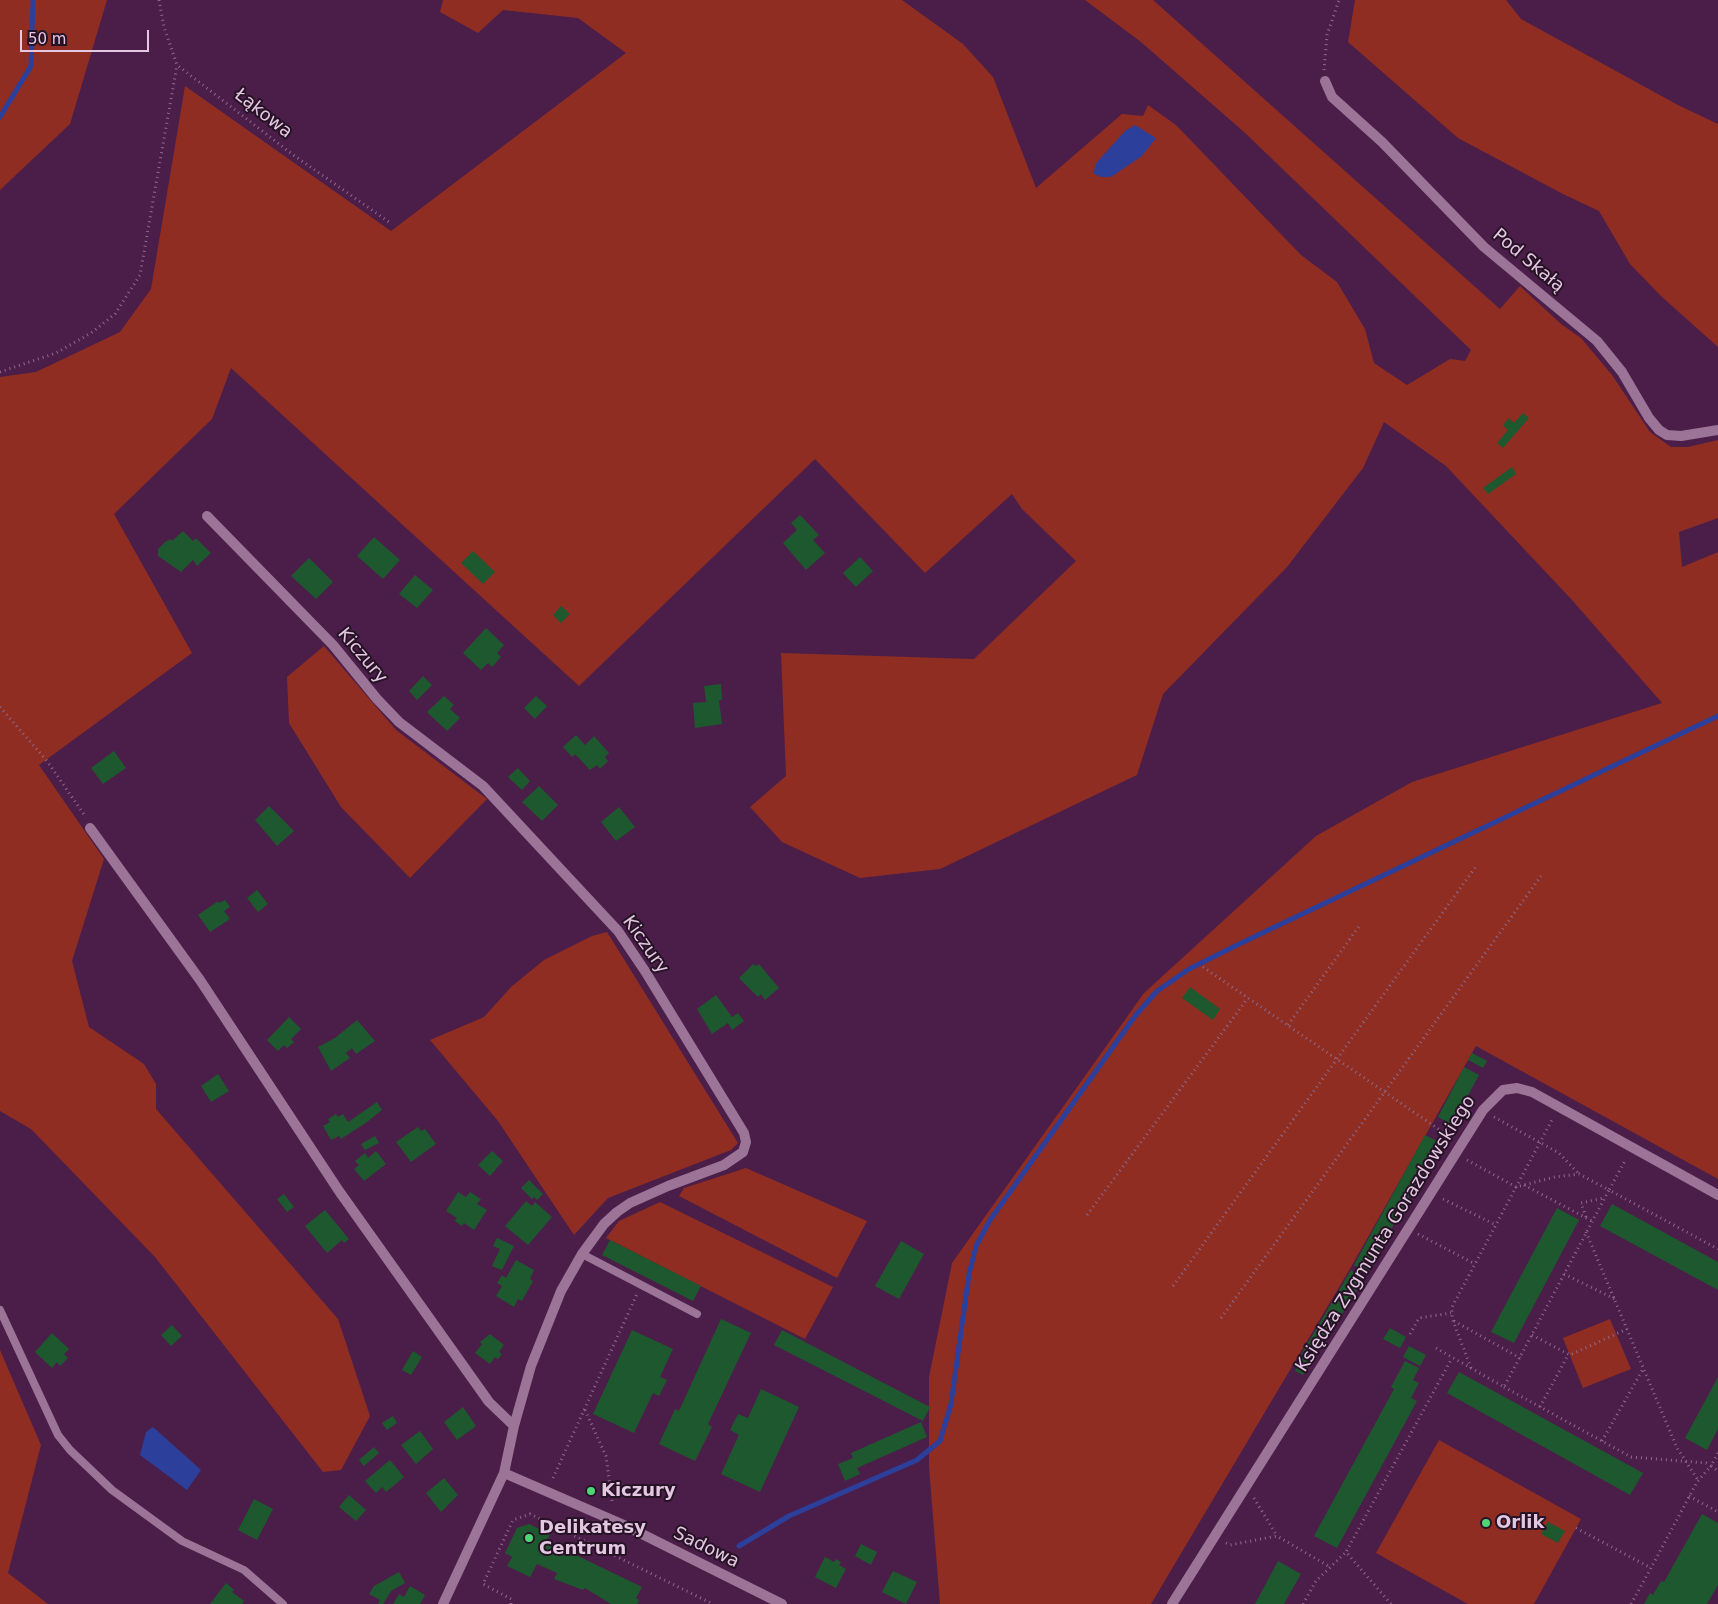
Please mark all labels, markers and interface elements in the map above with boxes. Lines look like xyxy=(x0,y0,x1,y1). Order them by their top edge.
scale bar xyxy=(22,20,151,52)
text: 50 m xyxy=(28,30,66,48)
street label: Łąkowa xyxy=(230,85,296,143)
street label: Pod Skałą xyxy=(1488,225,1568,297)
street label: Kiczury xyxy=(333,624,391,688)
street label: Kiczury xyxy=(617,912,673,978)
street label: Księdza Zygmunta Gorazdowskiego xyxy=(1292,1092,1480,1376)
place label: Kiczury xyxy=(601,1480,676,1502)
marker: Kiczury xyxy=(585,1485,597,1497)
place label: Orlik xyxy=(1496,1512,1544,1534)
place label: Delikatesy Centrum xyxy=(539,1517,646,1560)
marker: Orlik xyxy=(1480,1517,1492,1529)
street label: Sadowa xyxy=(670,1523,742,1573)
marker: Delikatesy Centrum xyxy=(523,1532,535,1544)

